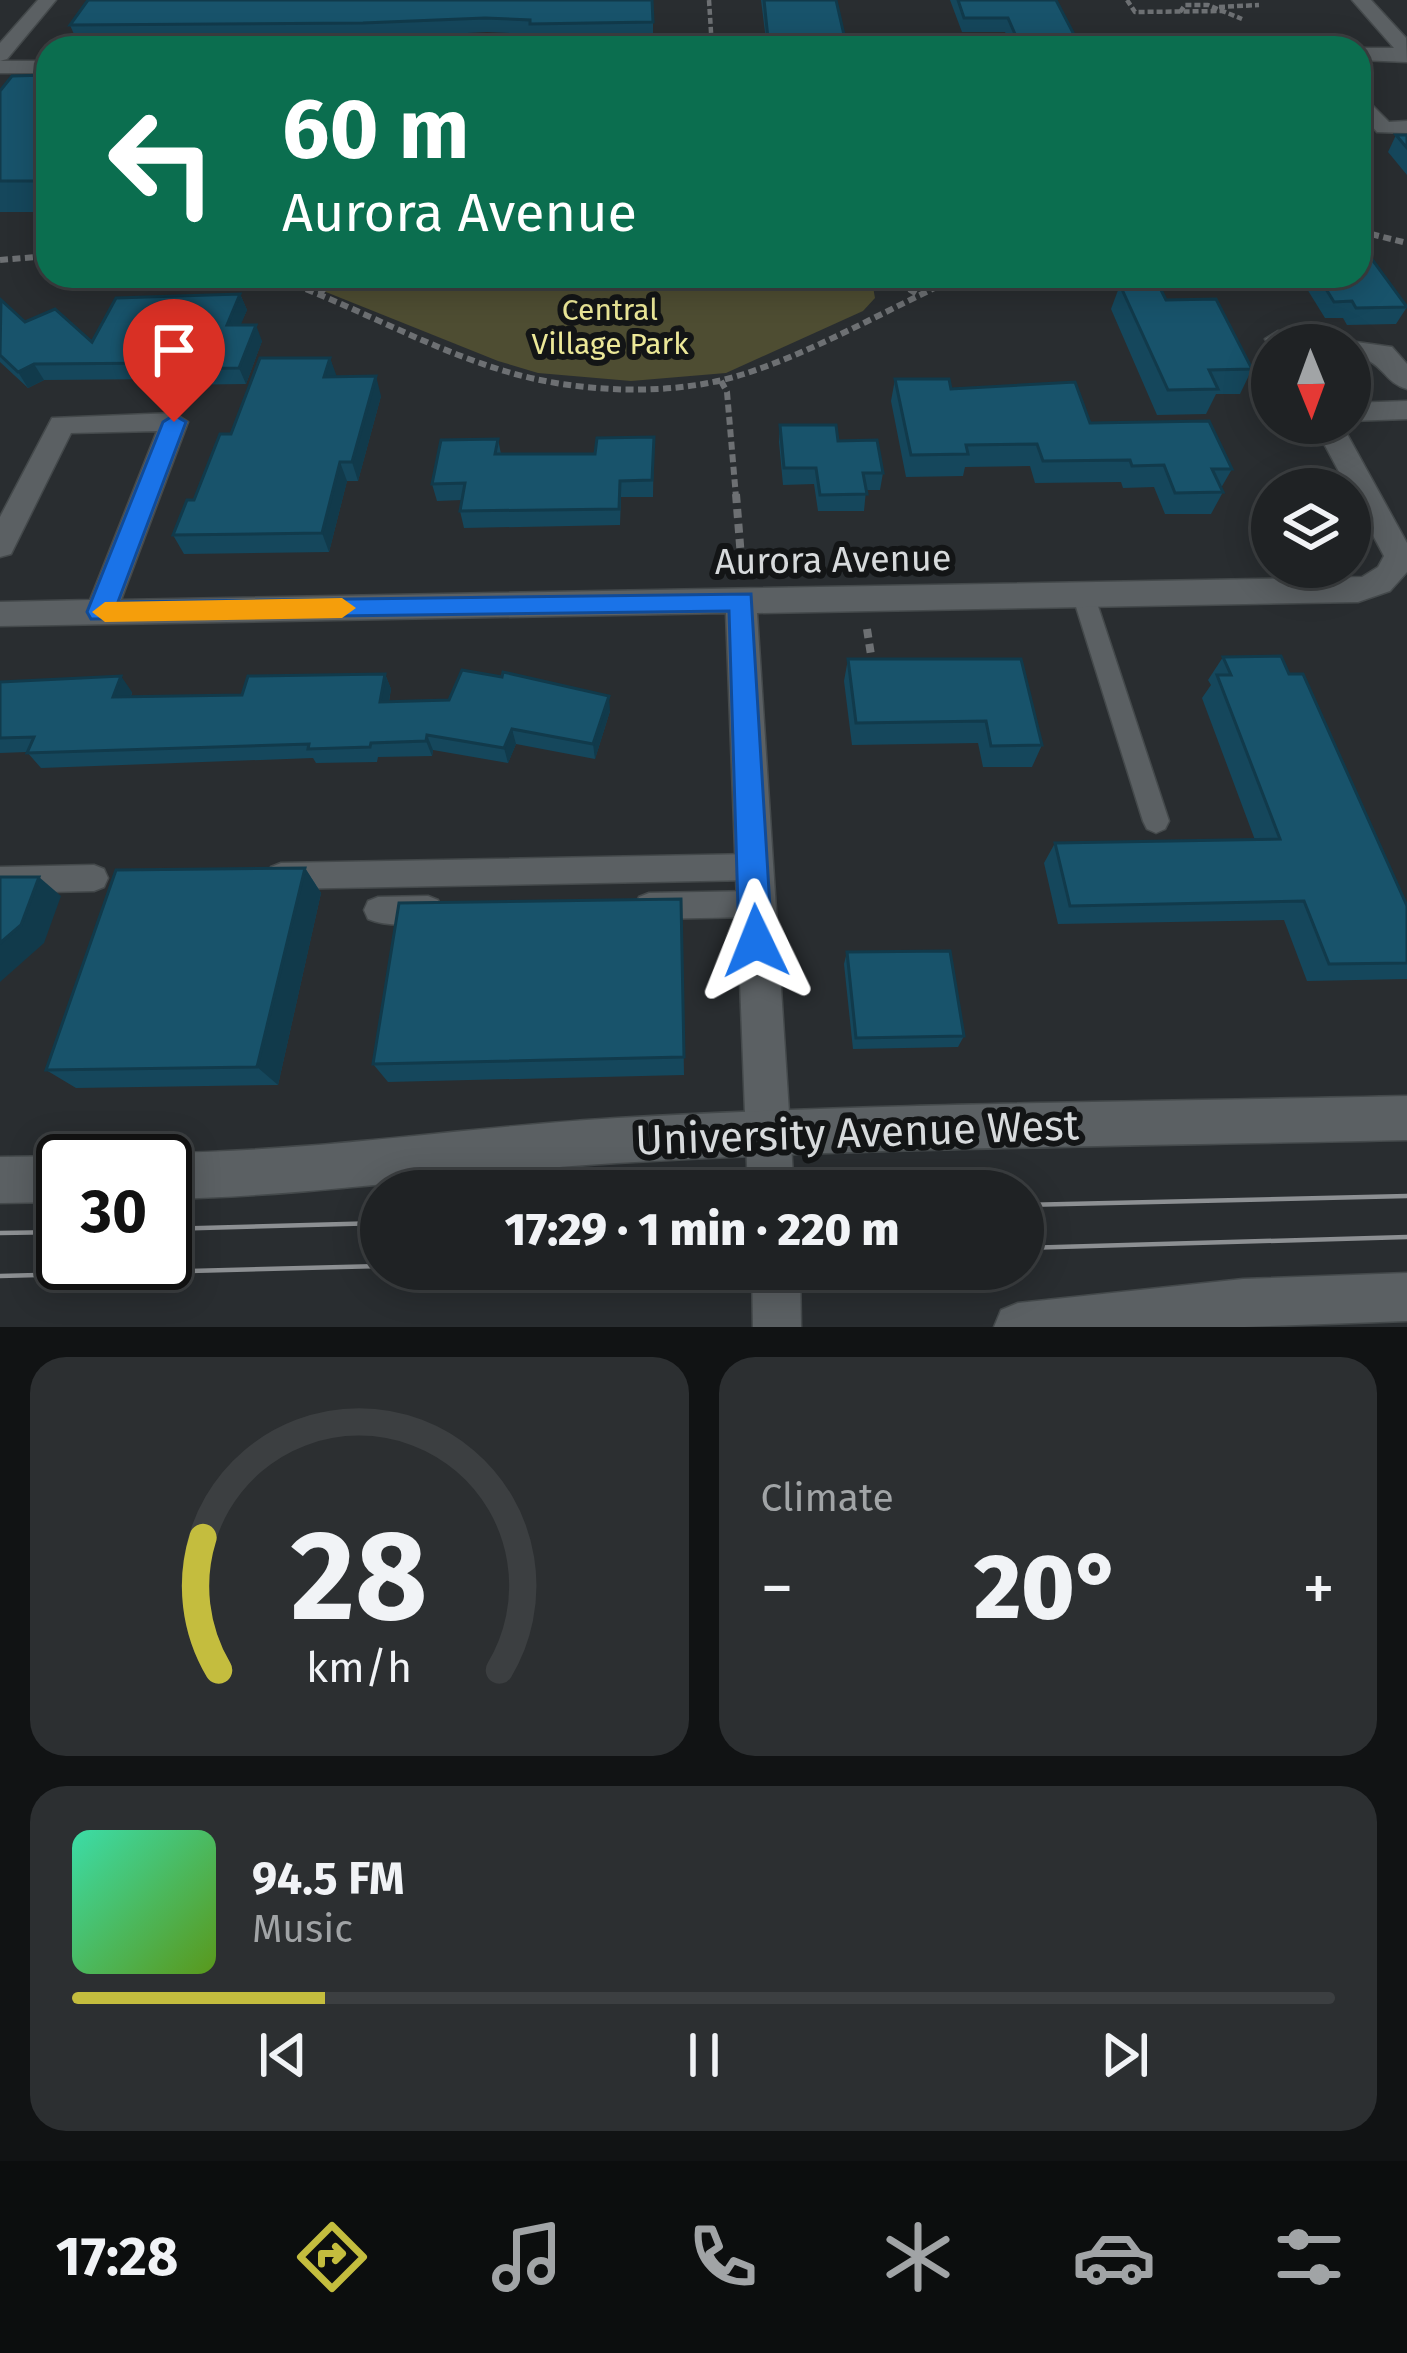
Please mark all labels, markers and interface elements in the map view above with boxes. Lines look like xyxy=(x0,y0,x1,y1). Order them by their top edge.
text: 60 m xyxy=(282,79,469,180)
icon: left xyxy=(84,84,240,240)
text: Aurora Avenue xyxy=(282,181,637,245)
park label: Central Village Park xyxy=(531,292,689,362)
pin xyxy=(123,299,225,422)
icon: arrive xyxy=(141,317,207,383)
north arrow xyxy=(1251,324,1371,444)
map controls xyxy=(1251,324,1371,588)
button: layers xyxy=(1251,468,1371,588)
street label: Aurora Avenue xyxy=(714,536,952,584)
position arrow xyxy=(693,878,819,1004)
street label: University Avenue West xyxy=(634,1100,1081,1166)
speed limit sign: 30 xyxy=(36,1134,192,1290)
text: 17:29 · 1 min · 220 m xyxy=(505,1203,899,1257)
text: Climate xyxy=(761,1475,894,1521)
text: 28 xyxy=(291,1502,428,1652)
text: 20° xyxy=(974,1534,1121,1642)
text: − xyxy=(761,1549,794,1628)
text: + xyxy=(1302,1549,1335,1628)
text: km/h xyxy=(306,1641,412,1692)
text: 94.5 FM xyxy=(252,1852,404,1906)
text: Music xyxy=(252,1906,353,1952)
icon: previous xyxy=(250,2022,316,2088)
icon: pause xyxy=(671,2022,737,2088)
icon: next xyxy=(1092,2022,1158,2088)
icon: directions xyxy=(290,2215,374,2299)
icon: music xyxy=(485,2215,569,2299)
icon: phone xyxy=(681,2215,765,2299)
icon: climate xyxy=(876,2215,960,2299)
icon: car xyxy=(1072,2215,1156,2299)
icon: filters xyxy=(1267,2215,1351,2299)
text: 17:28 xyxy=(56,2225,178,2289)

